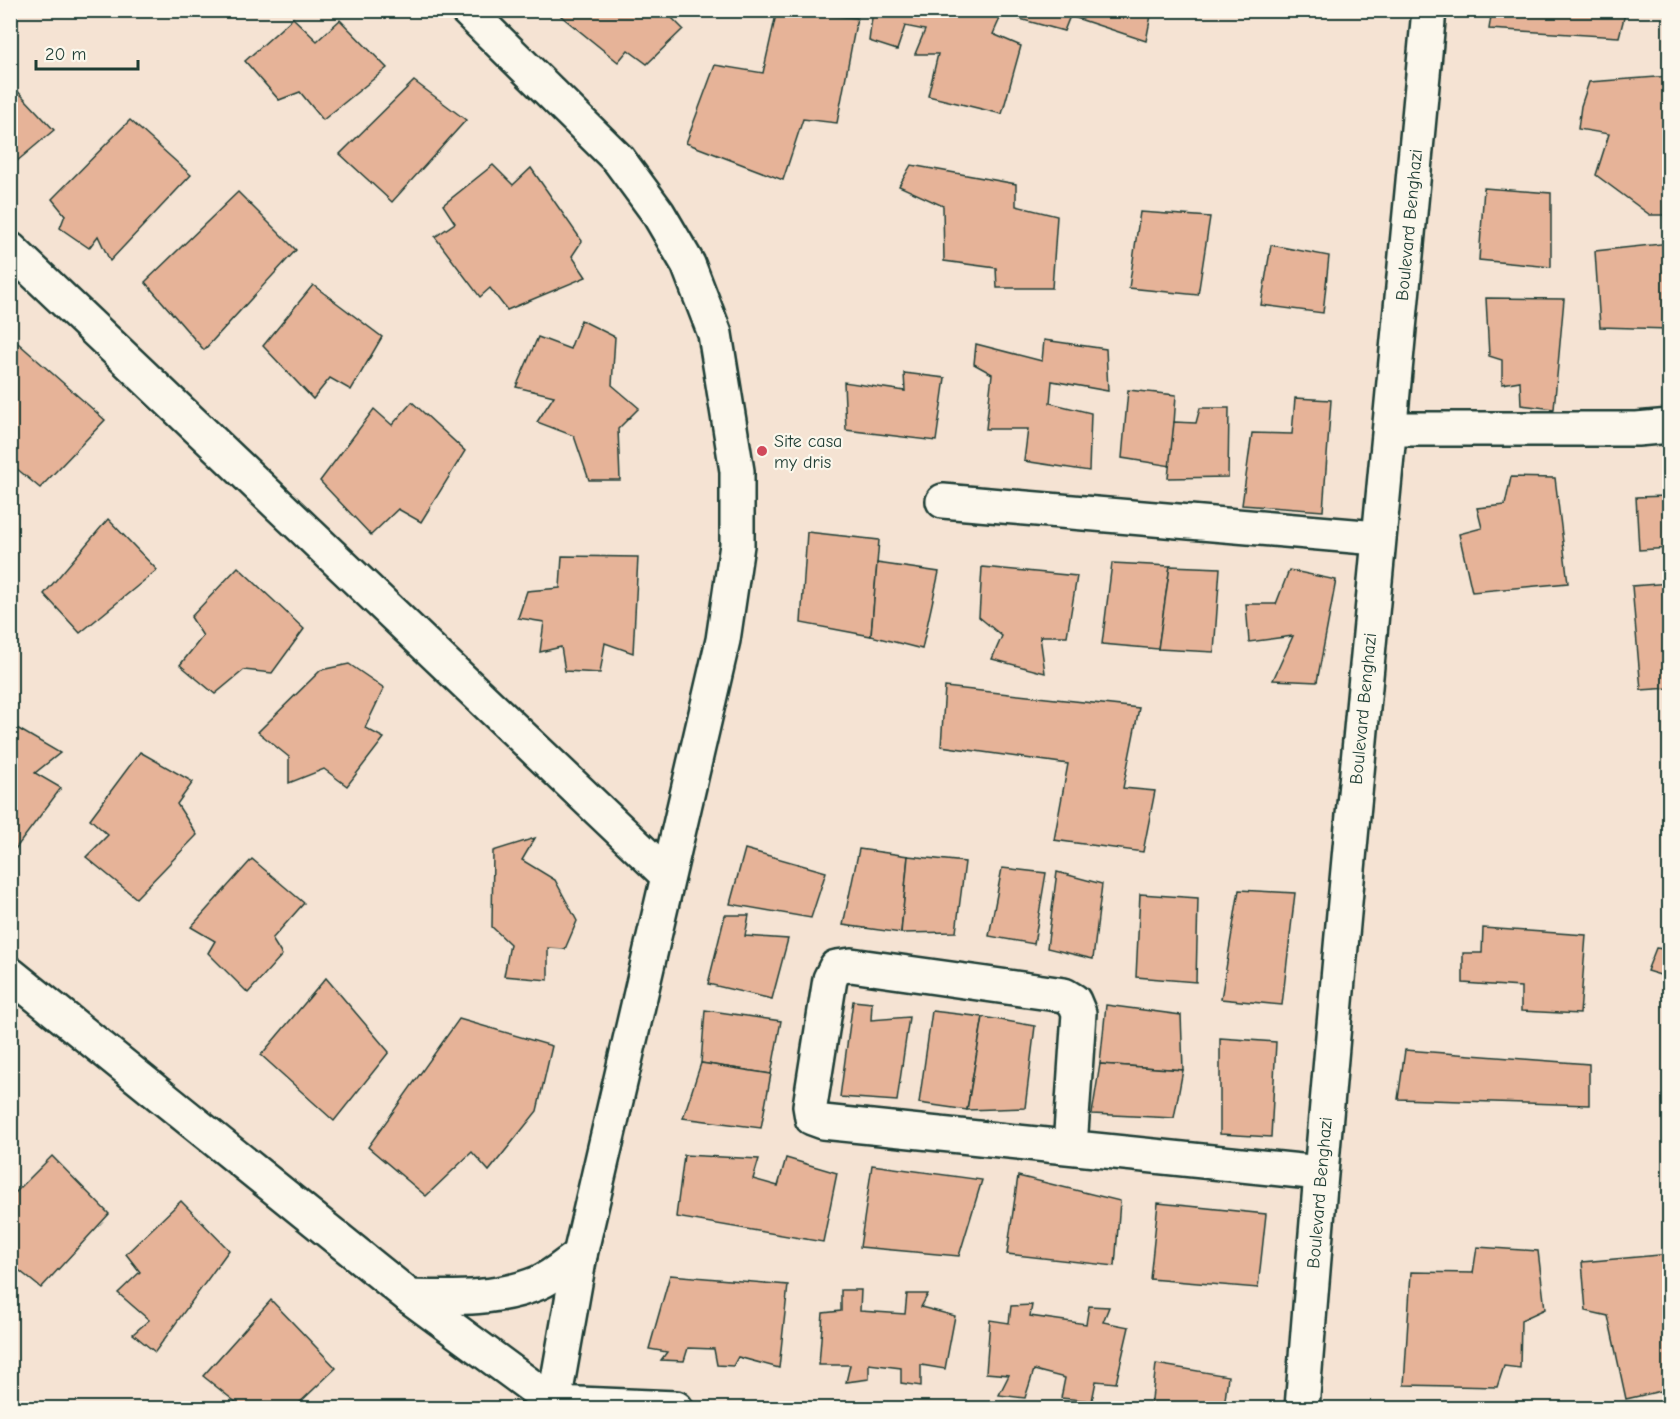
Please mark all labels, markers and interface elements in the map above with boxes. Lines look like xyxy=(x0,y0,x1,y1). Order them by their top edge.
scale bar xyxy=(36,33,138,71)
text: 20 m xyxy=(45,44,86,65)
street label: Boulevard Benghazi xyxy=(1391,148,1427,302)
place label: Site casa my dris xyxy=(774,431,842,473)
marker: Site casa my dris xyxy=(755,444,769,458)
street label: Boulevard Benghazi xyxy=(1345,632,1381,785)
street label: Boulevard Benghazi xyxy=(1303,1116,1336,1269)

